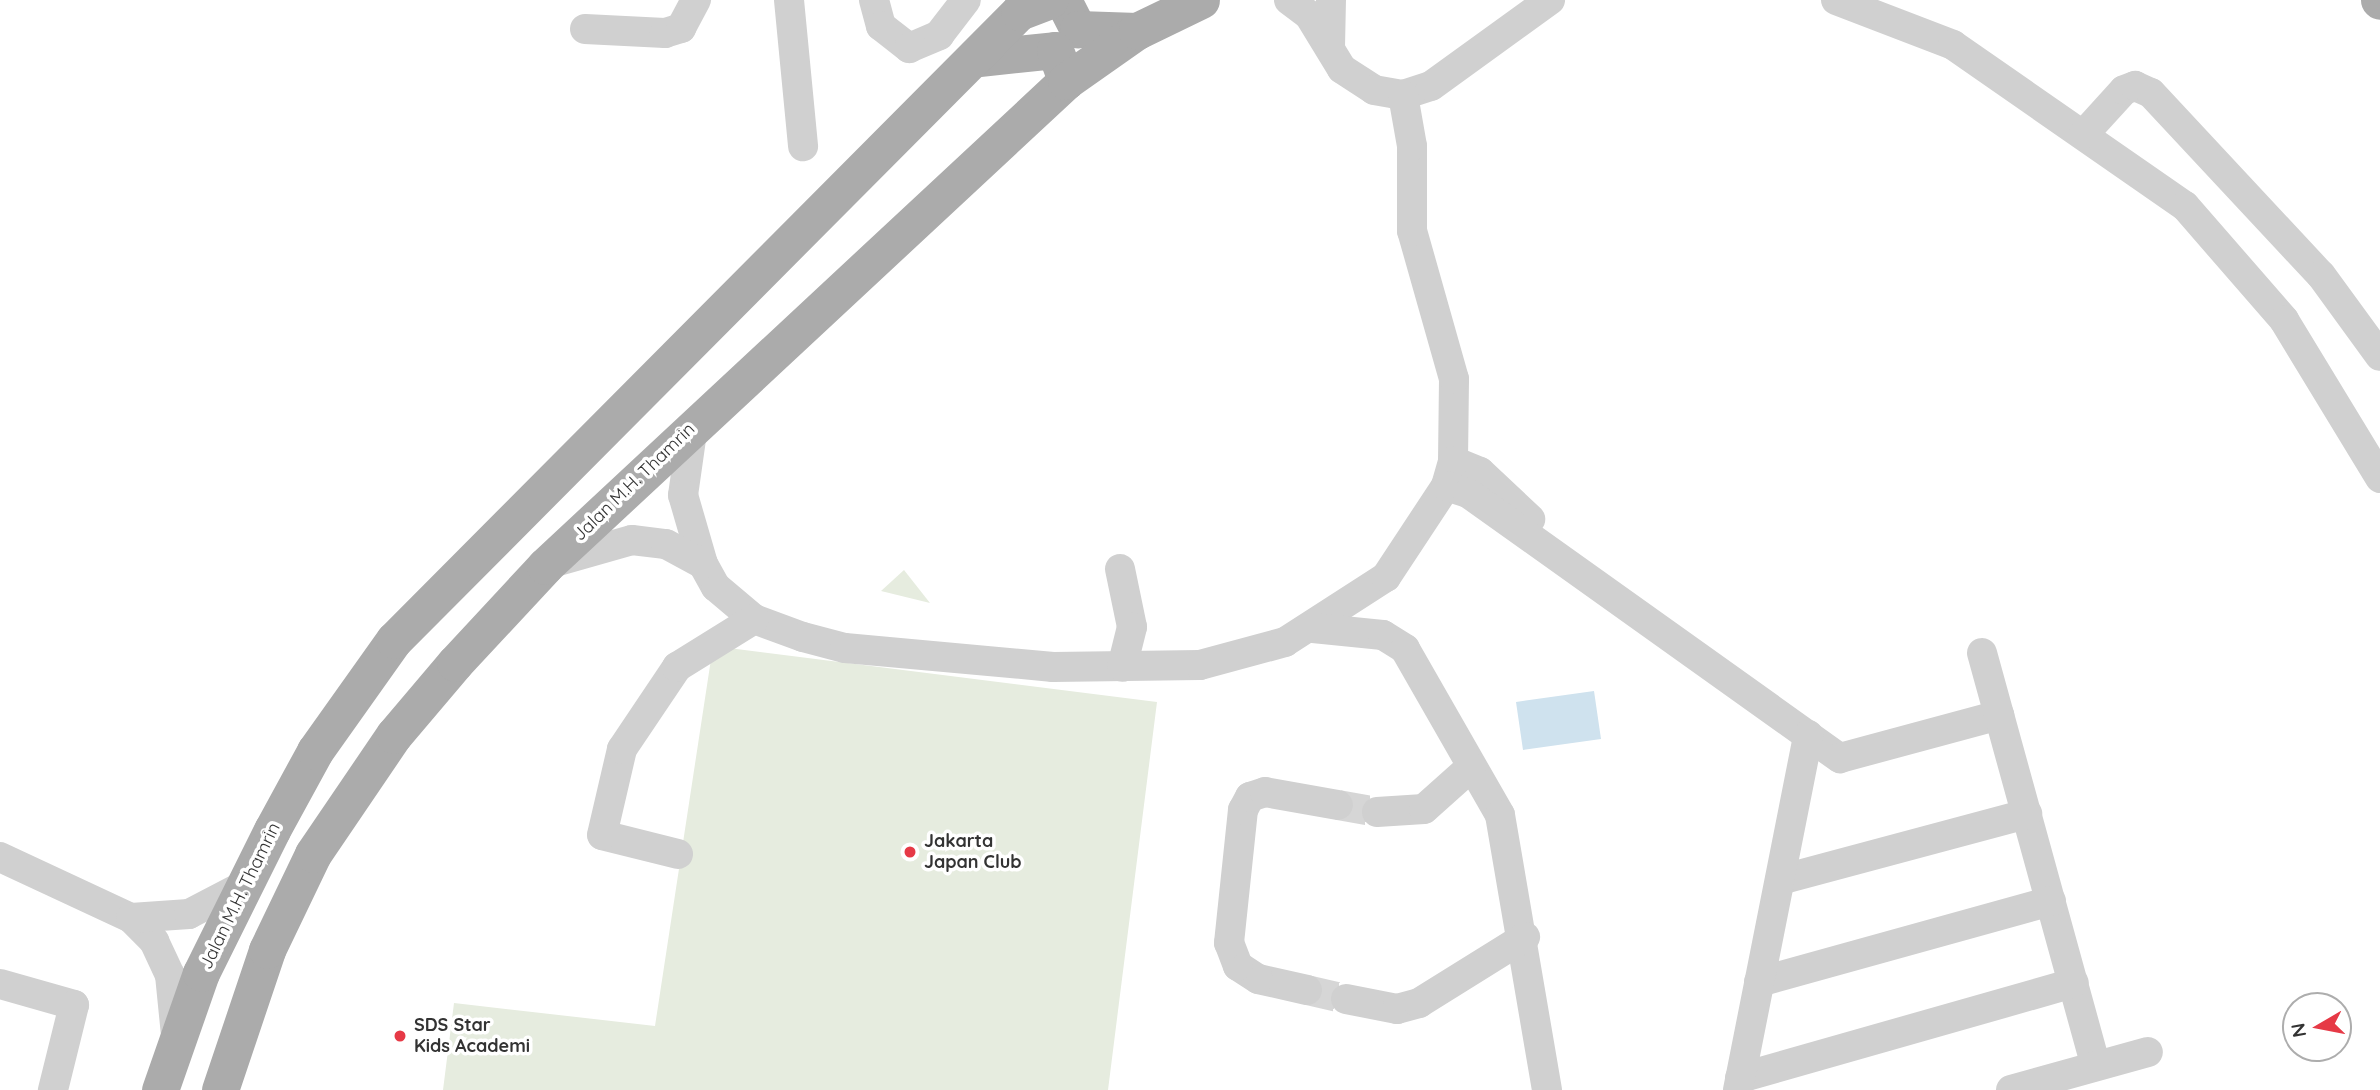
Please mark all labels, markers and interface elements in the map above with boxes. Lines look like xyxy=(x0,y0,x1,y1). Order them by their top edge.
street label: Jalan M.H. Thamrin xyxy=(569,419,699,545)
street label: Jalan M.H. Thamrin xyxy=(195,819,285,973)
place label: Jakarta Japan Club xyxy=(924,831,1022,874)
marker: Jakarta Japan Club xyxy=(902,844,918,860)
north arrow xyxy=(2282,992,2352,1062)
place label: SDS Star Kids Academi xyxy=(414,1015,530,1058)
text: N xyxy=(2285,1021,2311,1039)
marker: SDS Star Kids Academi xyxy=(392,1028,408,1044)

